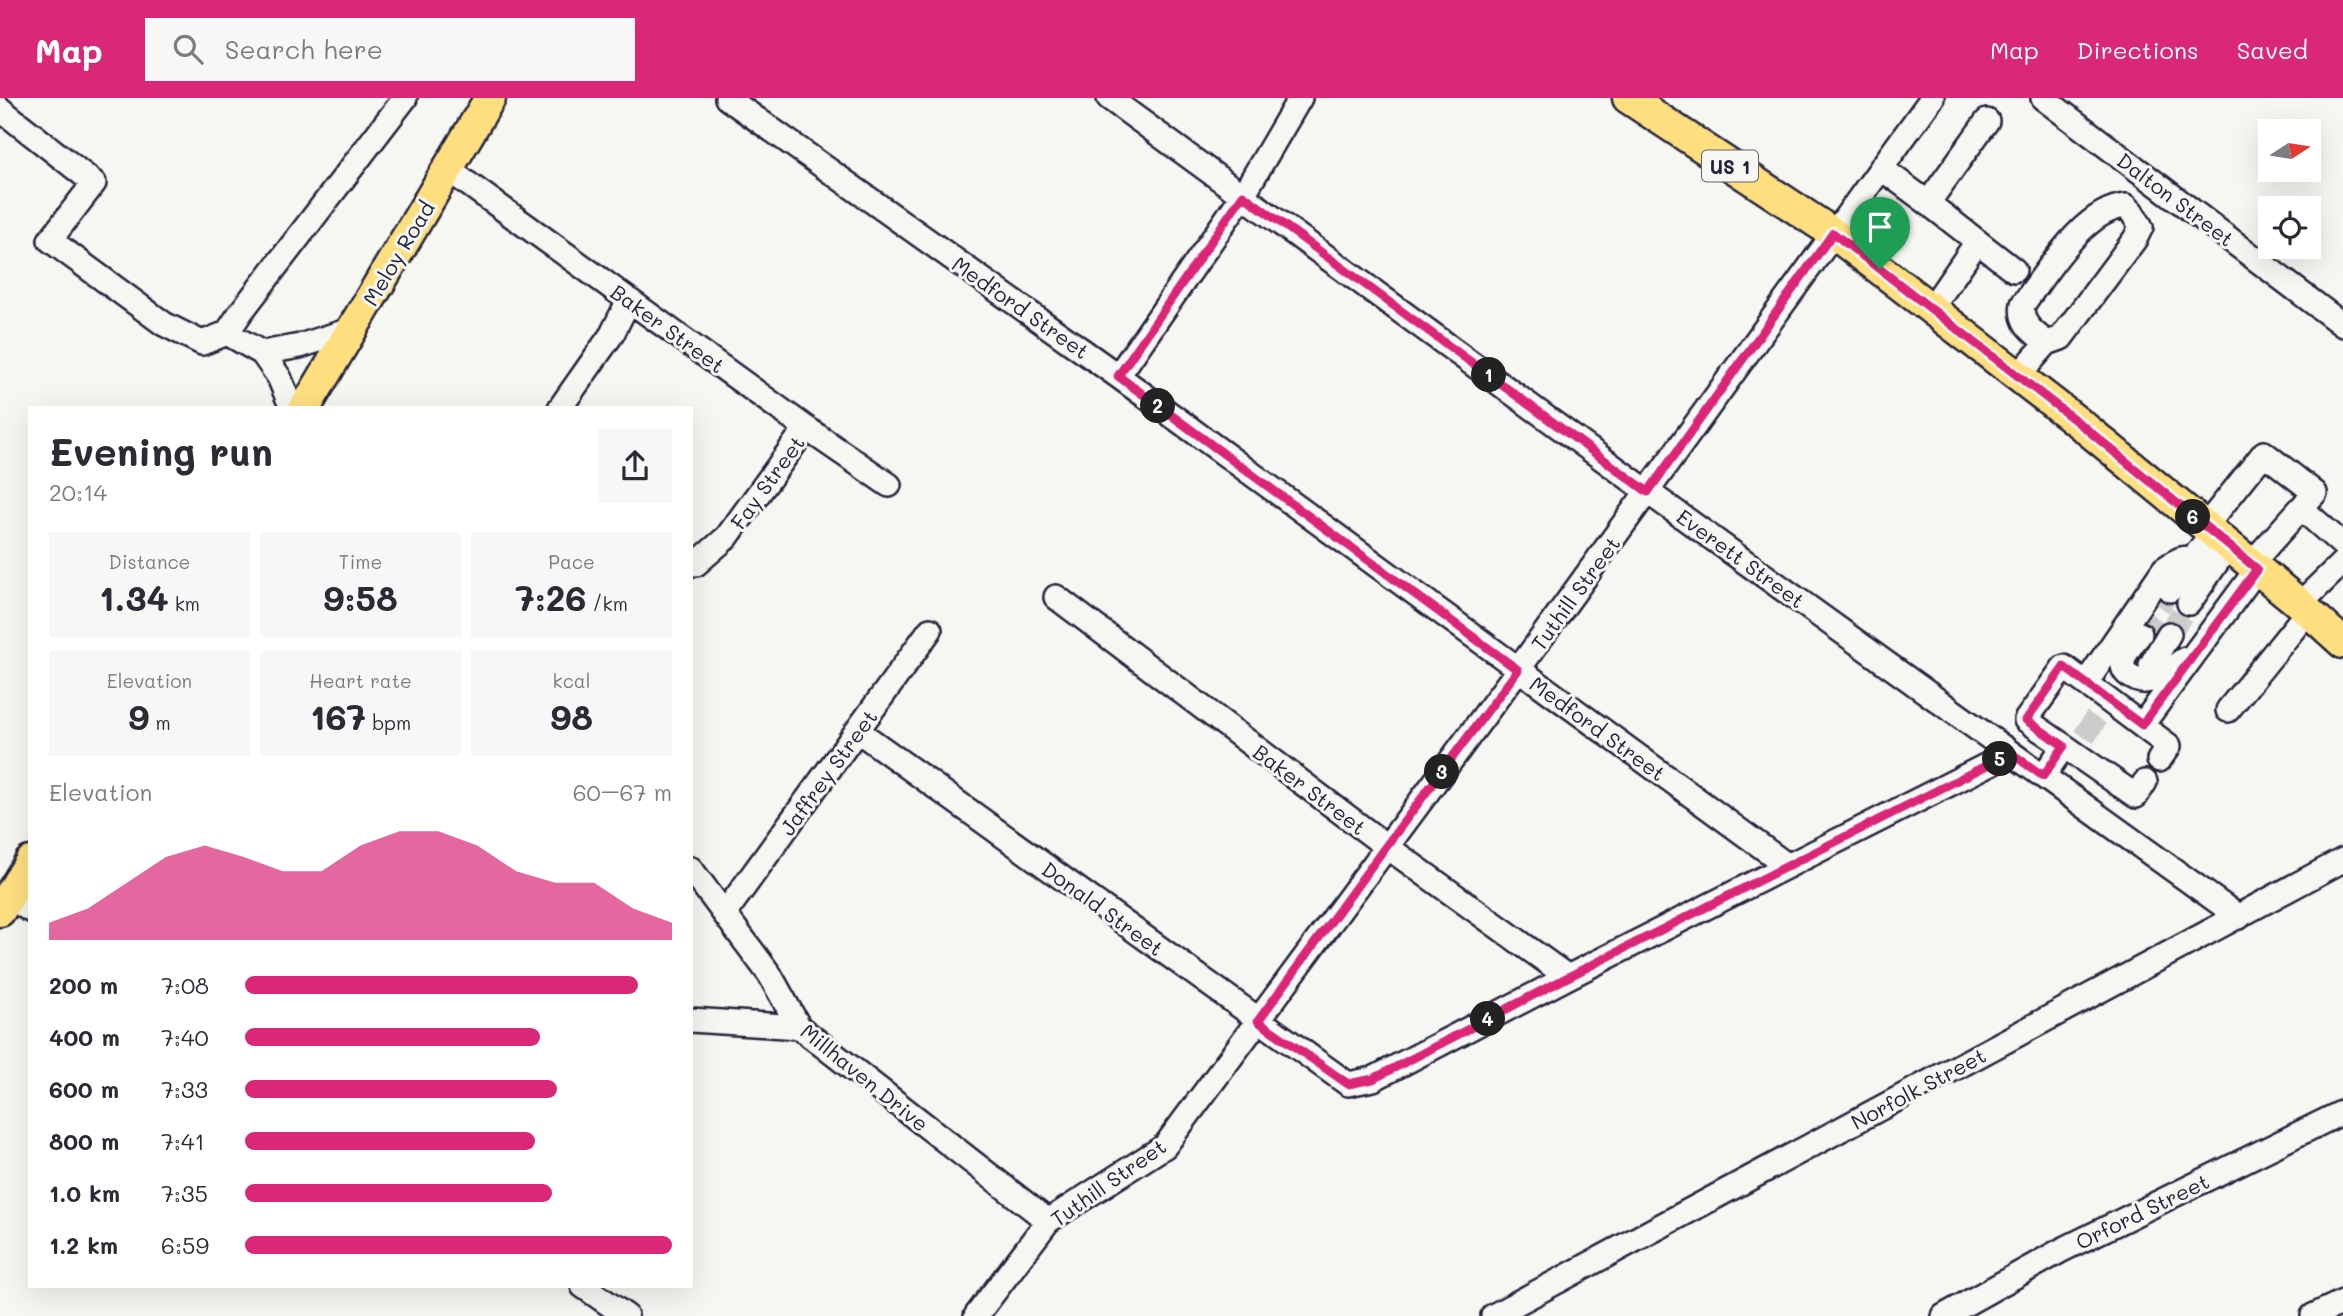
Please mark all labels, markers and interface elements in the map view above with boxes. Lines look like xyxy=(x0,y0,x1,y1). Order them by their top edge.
search box xyxy=(145,18,635,81)
text: Map xyxy=(35,28,103,71)
icon: search xyxy=(169,30,207,68)
text: Search here xyxy=(225,32,383,66)
text: Map xyxy=(1990,34,2039,65)
text: Directions xyxy=(2077,34,2199,65)
text: Saved xyxy=(2237,34,2308,65)
north arrow xyxy=(2258,119,2320,182)
map controls xyxy=(2258,119,2321,259)
street label: Dalton Street xyxy=(2112,146,2240,252)
road number: US 1 xyxy=(1702,150,1758,181)
street label: Meloy Road xyxy=(356,196,440,310)
button: locate xyxy=(2258,196,2321,259)
pin xyxy=(1850,197,1910,269)
icon: arrive xyxy=(1861,208,1899,246)
street label: Medford Street xyxy=(947,250,1095,364)
street label: Baker Street xyxy=(606,278,730,378)
pin: 1 xyxy=(1472,358,1506,392)
text: 1 xyxy=(1484,362,1493,387)
pin: 2 xyxy=(1140,388,1176,424)
text: 2 xyxy=(1152,393,1163,418)
text: Evening run xyxy=(49,426,273,476)
button: share xyxy=(598,429,672,503)
street label: Fay Street xyxy=(724,430,810,534)
text: 20:14 xyxy=(49,477,107,507)
pin: 6 xyxy=(2176,500,2210,534)
street label: Everett Street xyxy=(1672,502,1810,614)
text: 6 xyxy=(2187,504,2198,529)
street label: Tuthill Street xyxy=(1524,531,1626,655)
text: Distance xyxy=(109,549,190,574)
text: Time xyxy=(339,549,382,574)
text: Pace xyxy=(548,549,595,574)
text: 1.34 xyxy=(99,574,169,620)
text: 9:58 xyxy=(323,574,398,620)
text: 7:26 xyxy=(515,574,587,620)
text: km xyxy=(169,591,200,616)
text: /km xyxy=(587,591,628,616)
text: Elevation xyxy=(107,668,192,693)
text: Heart rate xyxy=(309,668,412,693)
text: kcal xyxy=(553,668,590,693)
street label: Medford Street xyxy=(1525,670,1671,786)
text: 9 xyxy=(128,693,149,739)
text: 167 xyxy=(310,693,366,739)
text: 98 xyxy=(550,693,593,739)
street label: Jaffrey Street xyxy=(773,704,883,840)
text: m xyxy=(149,710,171,735)
text: bpm xyxy=(366,710,411,735)
street label: Baker Street xyxy=(1248,738,1372,840)
pin: 5 xyxy=(1982,742,2018,776)
text: 5 xyxy=(1994,746,2005,771)
pin: 3 xyxy=(1424,754,1460,790)
text: 3 xyxy=(1436,759,1447,784)
text: Elevation xyxy=(49,777,152,807)
text: 60–67 m xyxy=(573,777,672,807)
street label: Donald Street xyxy=(1037,855,1169,961)
text: 200 m xyxy=(49,970,118,1000)
text: 7:08 xyxy=(161,970,209,1000)
pin: 4 xyxy=(1470,1002,1506,1037)
text: 4 xyxy=(1481,1006,1494,1031)
street label: Millhaven Drive xyxy=(796,1017,934,1137)
text: 400 m xyxy=(49,1022,120,1052)
text: 7:40 xyxy=(161,1022,209,1052)
street label: Norfolk Street xyxy=(1846,1041,1990,1135)
text: 600 m xyxy=(49,1074,119,1104)
text: 7:33 xyxy=(161,1074,208,1104)
text: 800 m xyxy=(49,1126,119,1156)
text: 7:41 xyxy=(161,1126,205,1156)
street label: Tuthill Street xyxy=(1045,1132,1171,1232)
street label: Orford Street xyxy=(2071,1167,2213,1255)
text: 1.0 km xyxy=(49,1178,120,1208)
text: 7:35 xyxy=(161,1178,208,1208)
text: 1.2 km xyxy=(49,1230,118,1260)
text: 6:59 xyxy=(161,1230,209,1260)

